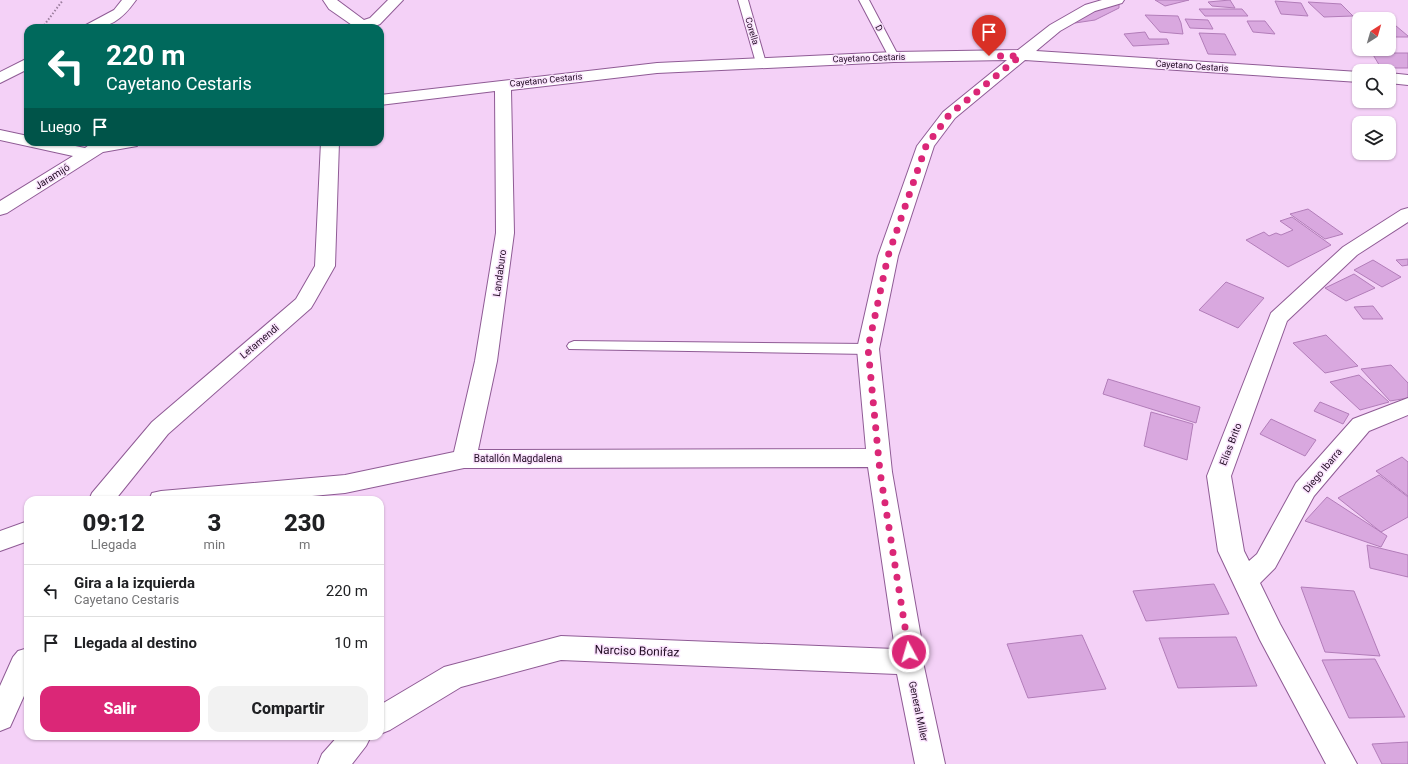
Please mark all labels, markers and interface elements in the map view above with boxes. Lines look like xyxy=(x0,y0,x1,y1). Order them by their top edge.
north arrow xyxy=(1352,12,1396,56)
map controls xyxy=(1352,12,1396,160)
pin xyxy=(972,15,1006,56)
street label: Corella xyxy=(743,16,761,46)
icon: arrive xyxy=(978,21,1000,43)
street label: D xyxy=(873,23,885,33)
text: 220 m xyxy=(106,39,185,72)
icon: left xyxy=(40,40,92,92)
street label: Cayetano Cestaris xyxy=(832,52,906,64)
street label: Cayetano Cestaris xyxy=(1155,58,1229,74)
button: search xyxy=(1352,64,1396,108)
street label: Cayetano Cestaris xyxy=(509,71,583,89)
text: Cayetano Cestaris xyxy=(106,73,252,94)
icon: arrive xyxy=(89,116,111,138)
button: layers xyxy=(1352,116,1396,160)
text: Luego xyxy=(40,118,81,136)
street label: Jaramijó xyxy=(33,161,72,191)
street label: Landaburo xyxy=(491,248,508,297)
street label: Letamendi xyxy=(238,322,281,361)
street label: Elías Brito xyxy=(1217,421,1244,467)
street label: Diego Ibarra xyxy=(1301,446,1344,495)
street label: Batallón Magdalena xyxy=(474,453,562,464)
text: 09:12 xyxy=(83,509,145,537)
text: 3 xyxy=(207,509,221,537)
text: 230 xyxy=(284,509,325,537)
text: Llegada xyxy=(91,537,137,552)
text: min xyxy=(204,537,225,552)
text: m xyxy=(299,537,310,552)
text: Gira a la izquierda xyxy=(74,574,195,592)
icon: left xyxy=(40,580,62,602)
text: 220 m xyxy=(326,582,368,600)
text: Cayetano Cestaris xyxy=(74,592,179,607)
position arrow xyxy=(888,631,930,673)
icon: arrive xyxy=(40,632,62,654)
text: Llegada al destino xyxy=(74,634,197,652)
text: 10 m xyxy=(334,634,368,652)
street label: Narciso Bonifaz xyxy=(594,643,680,659)
street label: General Miller xyxy=(907,680,930,743)
button: Salir xyxy=(40,686,200,732)
button: Compartir xyxy=(208,686,368,732)

